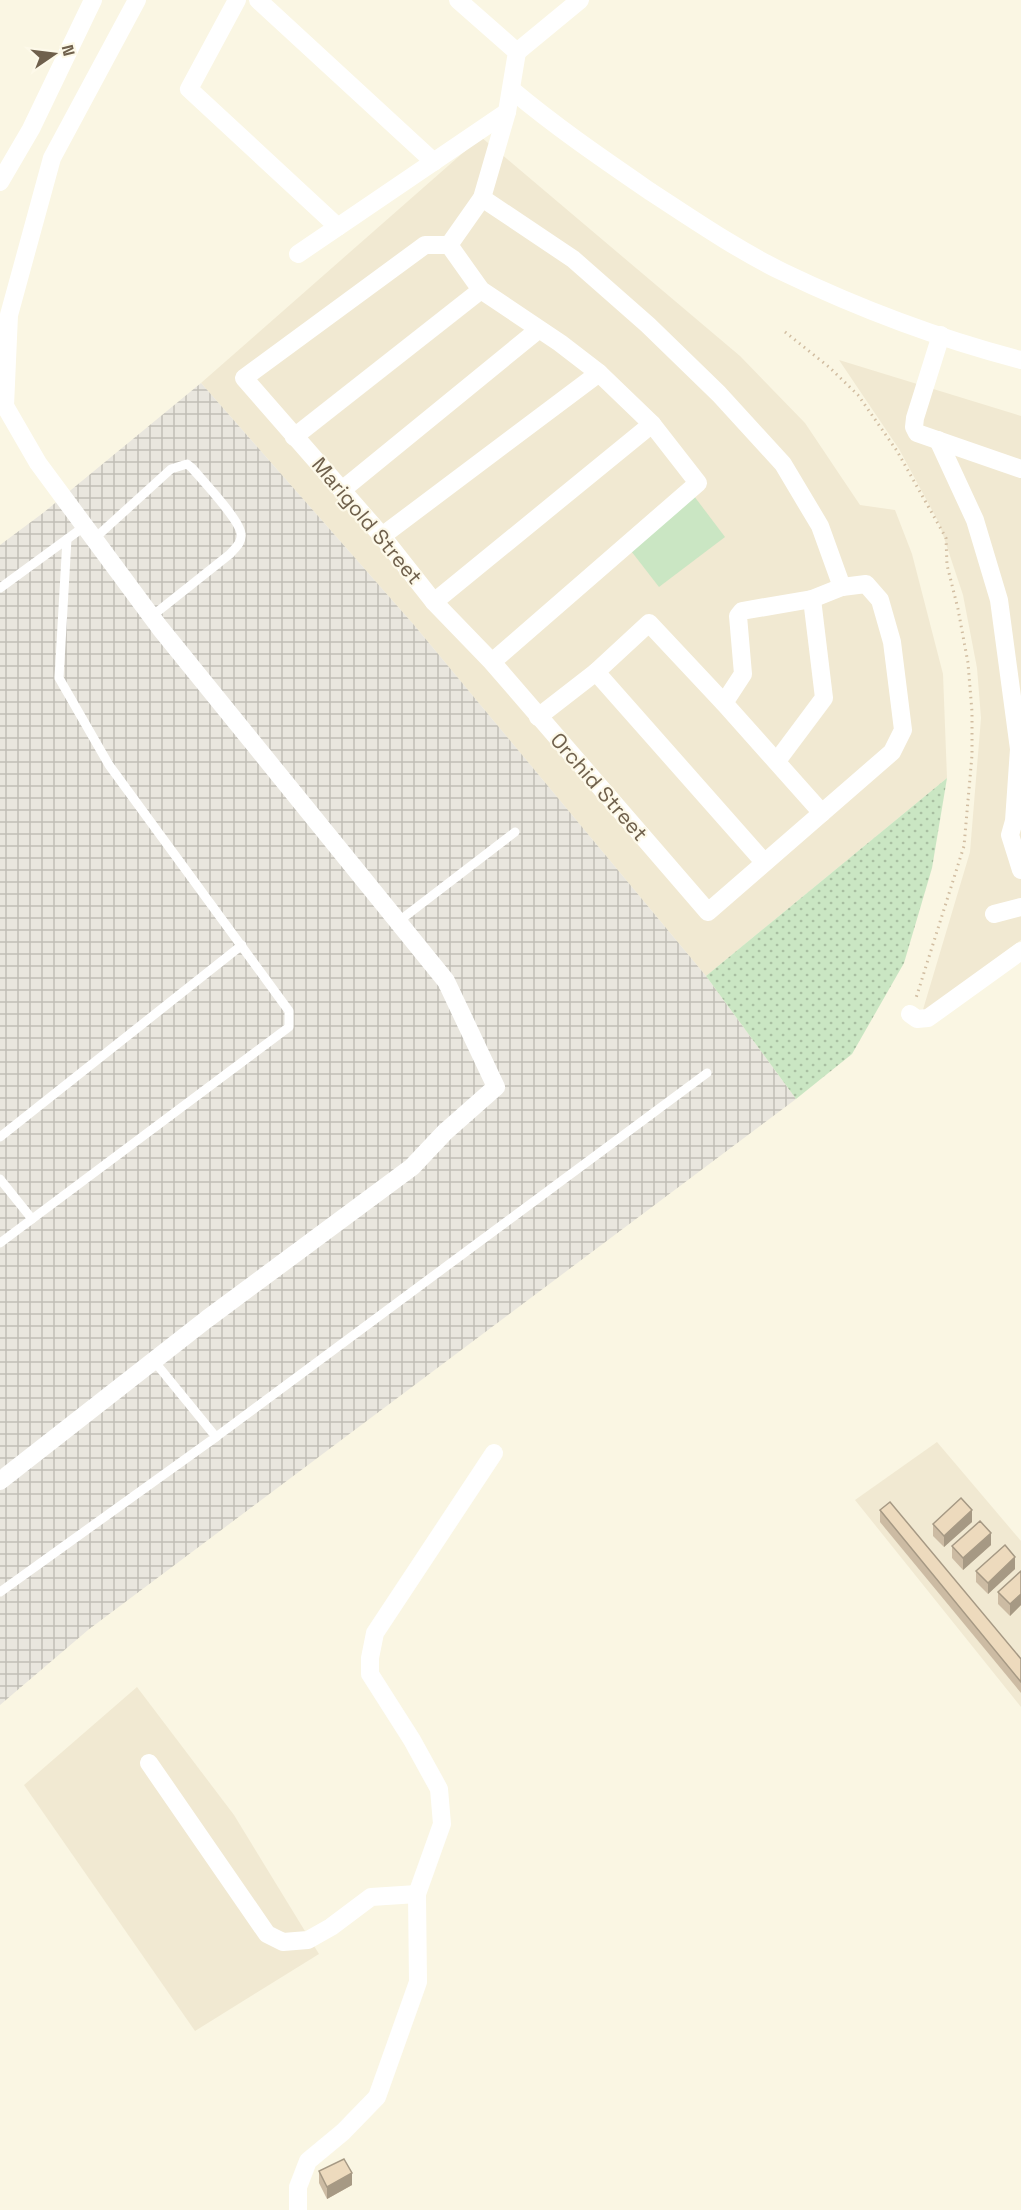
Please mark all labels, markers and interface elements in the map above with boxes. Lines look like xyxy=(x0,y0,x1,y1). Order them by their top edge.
north arrow xyxy=(24,24,84,84)
text: N xyxy=(57,43,80,58)
street label: Marigold Street xyxy=(306,451,429,590)
street label: Orchid Street xyxy=(545,727,654,847)

